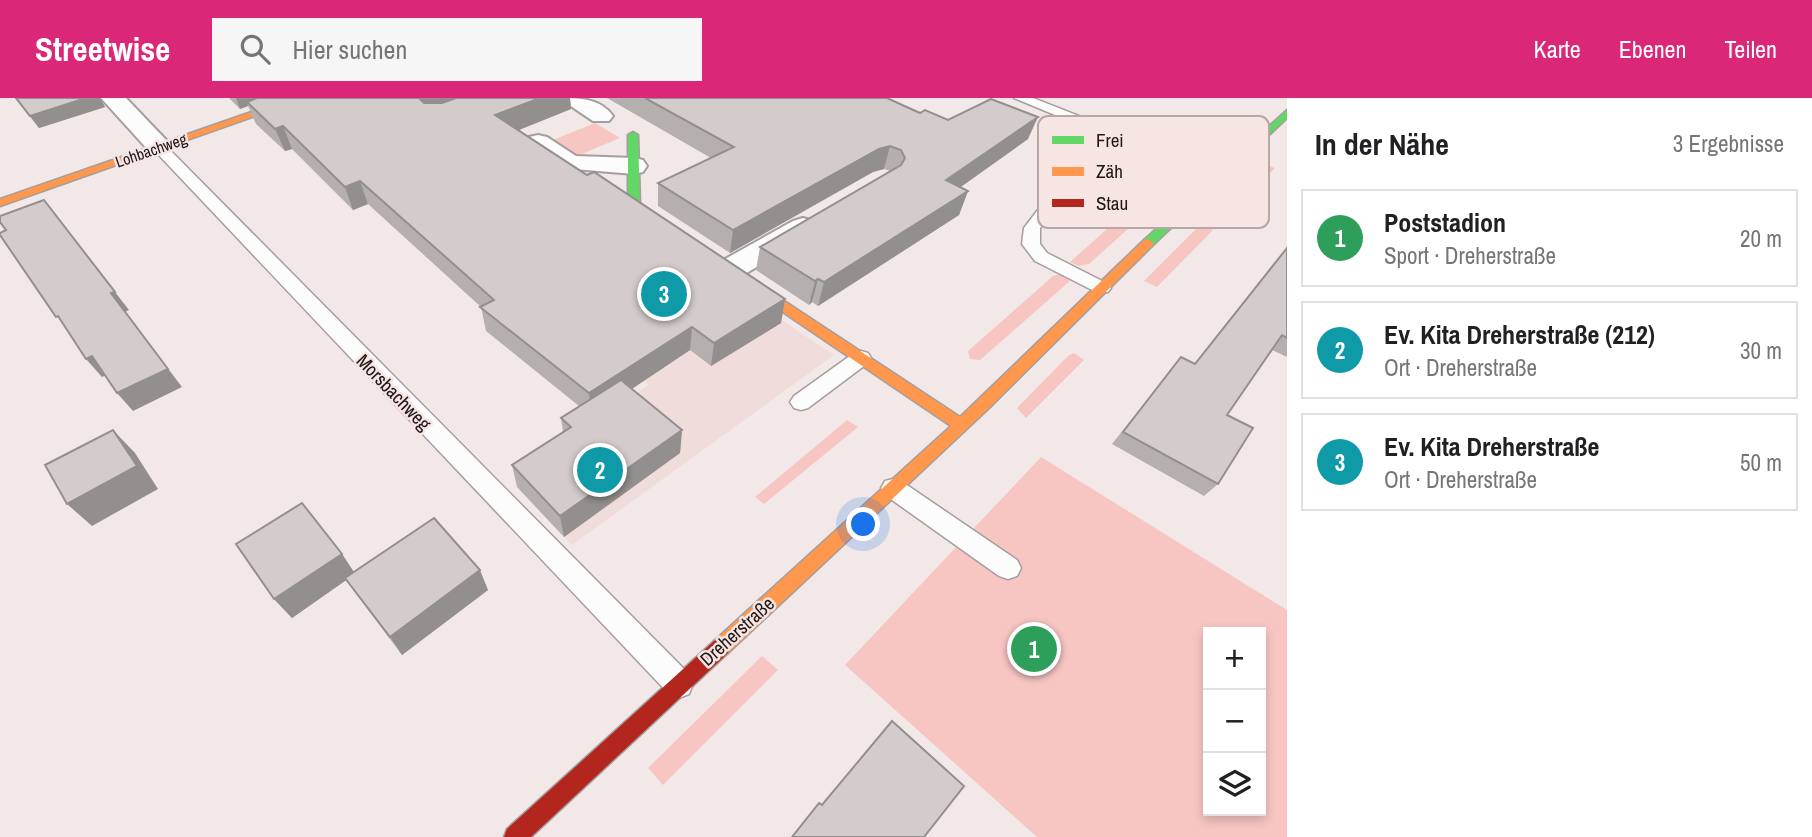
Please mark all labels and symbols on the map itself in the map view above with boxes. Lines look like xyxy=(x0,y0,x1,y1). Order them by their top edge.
legend xyxy=(1038,116,1269,228)
street label: Lohbachweg xyxy=(112,127,190,173)
text: Frei xyxy=(1096,127,1124,153)
text: Zäh xyxy=(1096,158,1123,184)
text: Stau xyxy=(1096,190,1128,216)
pin: 3 xyxy=(641,268,687,320)
street label: Morsbachweg xyxy=(351,348,437,436)
pin: 2 xyxy=(577,444,623,496)
your location xyxy=(846,507,880,541)
street label: Dreherstraße xyxy=(694,591,780,671)
pin: 1 xyxy=(1011,623,1057,675)

